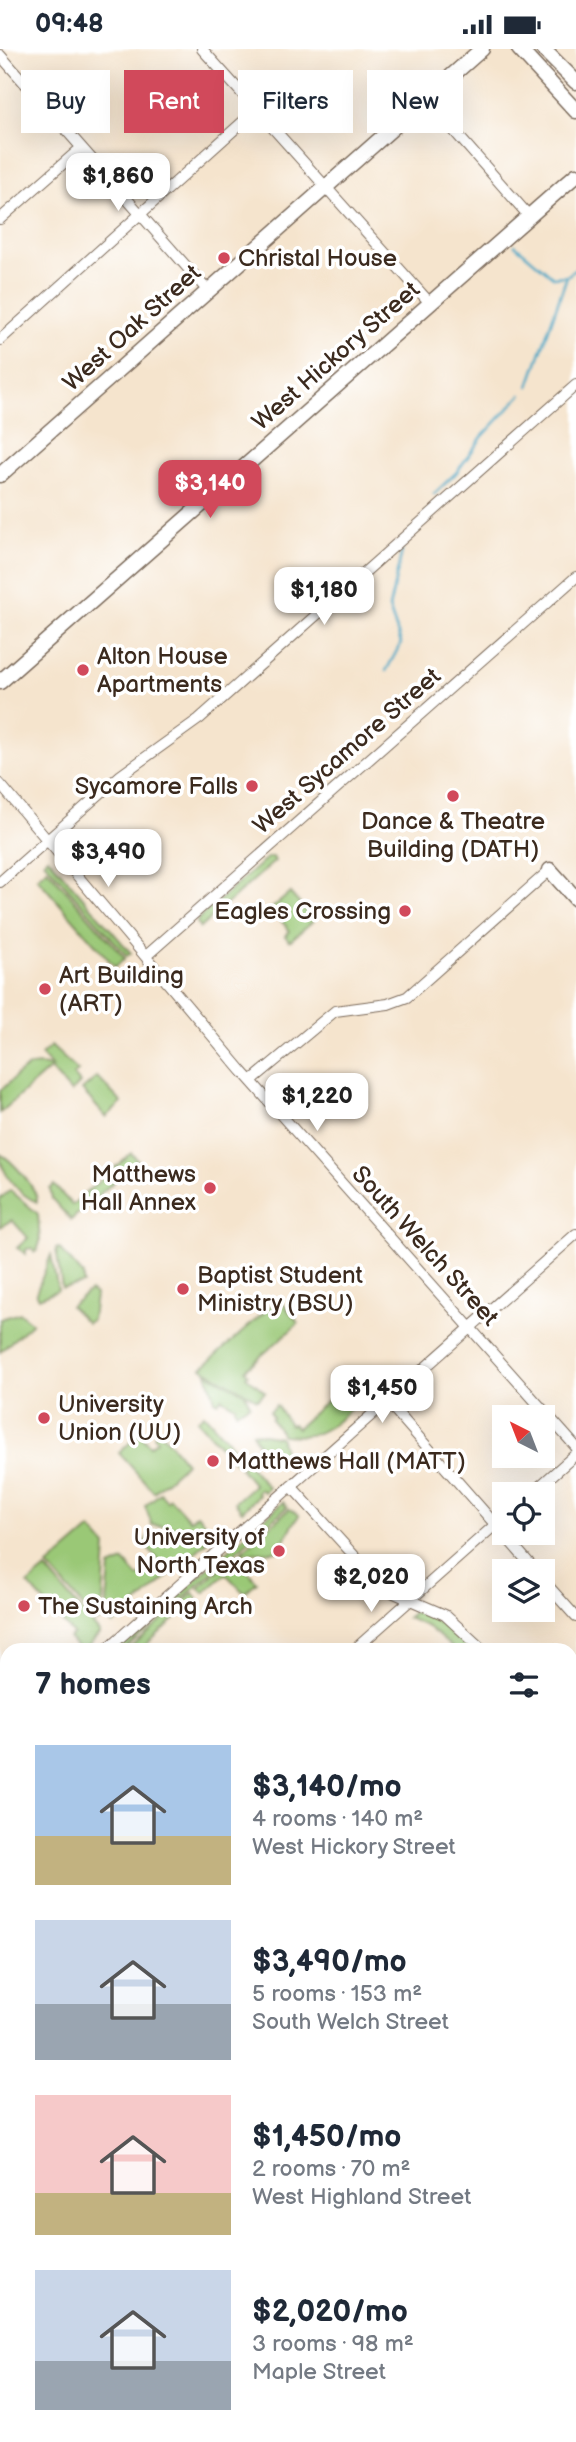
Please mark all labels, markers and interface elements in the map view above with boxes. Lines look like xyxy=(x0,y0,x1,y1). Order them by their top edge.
text: 09:48 xyxy=(35,9,104,40)
chip: Buy xyxy=(21,70,110,133)
chip: Rent xyxy=(124,70,224,133)
chip: Filters xyxy=(238,70,353,133)
chip: New xyxy=(367,70,463,133)
pin: $1,860 xyxy=(61,153,175,213)
text: $1,860 xyxy=(82,162,154,190)
place label: Christal House xyxy=(238,244,397,273)
marker: Christal House xyxy=(216,250,232,266)
street label: West Oak Street xyxy=(57,258,207,398)
street label: West Hickory Street xyxy=(246,275,426,437)
pin: $3,140 xyxy=(153,461,267,520)
text: $3,140 xyxy=(174,469,246,497)
pin: $1,180 xyxy=(267,567,381,627)
text: $1,180 xyxy=(290,576,358,604)
place label: Alton House Apartments xyxy=(97,642,228,699)
street label: West Sycamore Street xyxy=(247,661,447,840)
marker: Alton House Apartments xyxy=(75,662,91,678)
place label: Sycamore Falls xyxy=(75,772,238,801)
marker: Sycamore Falls xyxy=(244,778,260,794)
marker: Dance & Theatre Building (DATH) xyxy=(445,788,461,804)
place label: Dance & Theatre Building (DATH) xyxy=(361,807,545,864)
pin: $3,490 xyxy=(51,829,165,889)
text: $3,490 xyxy=(70,838,146,866)
place label: Eagles Crossing xyxy=(214,897,391,926)
marker: Eagles Crossing xyxy=(397,903,413,919)
place label: Art Building (ART) xyxy=(59,961,184,1018)
marker: Art Building (ART) xyxy=(37,981,53,997)
pin: $1,220 xyxy=(260,1073,374,1133)
text: $1,220 xyxy=(281,1082,353,1110)
place label: Matthews Hall Annex xyxy=(81,1160,196,1217)
street label: South Welch Street xyxy=(346,1160,505,1332)
marker: Matthews Hall Annex xyxy=(202,1180,218,1196)
place label: Baptist Student Ministry (BSU) xyxy=(197,1261,364,1318)
marker: Baptist Student Ministry (BSU) xyxy=(175,1281,191,1297)
pin: $1,450 xyxy=(325,1365,439,1425)
text: $1,450 xyxy=(346,1374,418,1402)
place label: University Union (UU) xyxy=(58,1390,181,1447)
north arrow xyxy=(492,1405,555,1468)
map controls xyxy=(492,1405,555,1622)
marker: University Union (UU) xyxy=(36,1410,52,1426)
place label: Matthews Hall (MATT) xyxy=(227,1447,466,1476)
marker: Matthews Hall (MATT) xyxy=(205,1453,221,1469)
button: locate xyxy=(492,1482,555,1545)
place label: University of North Texas xyxy=(133,1523,266,1580)
marker: University of North Texas xyxy=(271,1543,287,1559)
pin: $2,020 xyxy=(314,1555,428,1614)
button: layers xyxy=(492,1559,555,1622)
text: $2,020 xyxy=(333,1563,409,1591)
place label: The Sustaining Arch xyxy=(38,1592,253,1621)
marker: The Sustaining Arch xyxy=(16,1598,32,1614)
icon: filters xyxy=(505,1666,543,1704)
text: 7 homes xyxy=(35,1667,151,1703)
text: $3,140/mo xyxy=(252,1769,402,1805)
icon: home xyxy=(91,1773,175,1857)
text: 4 rooms · 140 m² xyxy=(252,1805,423,1833)
text: West Hickory Street xyxy=(252,1833,456,1861)
text: $3,490/mo xyxy=(252,1944,407,1980)
icon: home xyxy=(91,1948,175,2032)
text: 5 rooms · 153 m² xyxy=(252,1980,422,2008)
text: South Welch Street xyxy=(252,2008,449,2036)
text: $1,450/mo xyxy=(252,2119,401,2155)
icon: home xyxy=(91,2123,175,2207)
text: 2 rooms · 70 m² xyxy=(252,2155,411,2183)
text: West Highland Street xyxy=(252,2183,471,2211)
text: $2,020/mo xyxy=(252,2294,408,2330)
icon: home xyxy=(91,2298,175,2382)
text: 3 rooms · 98 m² xyxy=(252,2330,414,2358)
text: Maple Street xyxy=(252,2358,386,2386)

